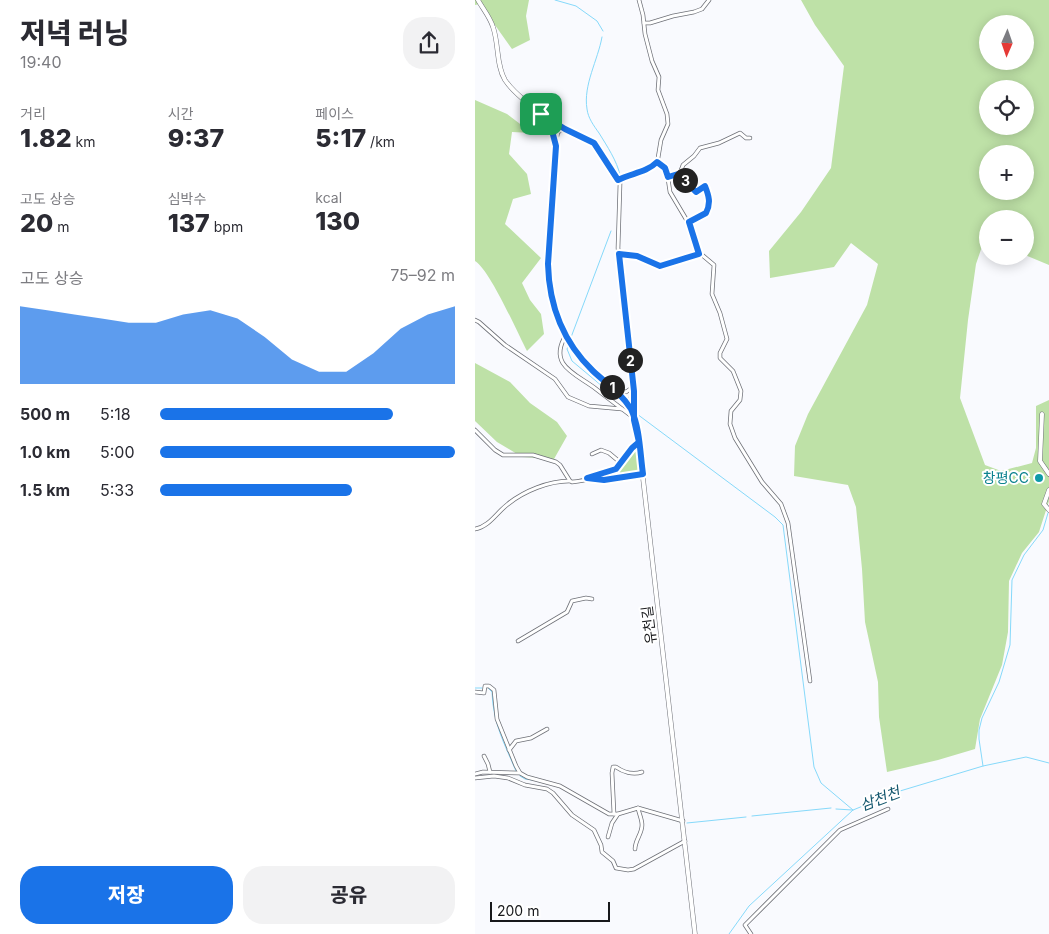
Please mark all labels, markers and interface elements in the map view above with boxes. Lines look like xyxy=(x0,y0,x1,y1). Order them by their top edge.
north arrow xyxy=(979,15,1034,70)
map controls xyxy=(979,15,1034,265)
text: 저녁 러닝 xyxy=(20,16,129,50)
button: share xyxy=(403,17,455,69)
text: 19:40 xyxy=(20,52,61,72)
button: locate xyxy=(979,80,1034,135)
pin xyxy=(520,93,562,135)
icon: arrive xyxy=(527,100,555,128)
text: 거리 xyxy=(20,105,46,122)
text: 시간 xyxy=(168,105,193,122)
text: 페이스 xyxy=(315,105,354,122)
text: 1.82 xyxy=(20,123,72,153)
text: 9:37 xyxy=(168,123,224,153)
text: 5:17 xyxy=(315,123,366,153)
text: km xyxy=(72,133,96,150)
text: /km xyxy=(366,133,395,150)
button: + xyxy=(979,145,1034,200)
pin: 3 xyxy=(673,168,697,192)
text: 3 xyxy=(681,172,690,189)
text: kcal xyxy=(315,189,342,206)
text: 고도 상승 xyxy=(20,190,75,207)
text: 심박수 xyxy=(168,190,206,207)
text: 130 xyxy=(315,206,360,236)
text: 20 xyxy=(20,208,53,238)
text: 137 xyxy=(168,208,210,238)
button: − xyxy=(979,210,1034,265)
text: m xyxy=(53,218,69,235)
text: bpm xyxy=(210,218,243,235)
text: 75–92 m xyxy=(390,265,455,285)
text: 고도 상승 xyxy=(20,268,83,288)
pin: 2 xyxy=(617,348,643,372)
text: 2 xyxy=(626,352,635,369)
pin: 1 xyxy=(599,374,625,400)
text: 1 xyxy=(609,379,616,396)
text: 500 m xyxy=(20,404,70,424)
text: 5:18 xyxy=(100,404,131,424)
text: 1.0 km xyxy=(20,442,70,462)
text: 5:00 xyxy=(100,442,135,462)
place label: 창평CC xyxy=(983,469,1029,486)
marker: 창평CC xyxy=(1033,472,1045,484)
text: 1.5 km xyxy=(20,480,70,500)
text: 5:33 xyxy=(100,480,134,500)
street label: 유천길 xyxy=(638,605,659,645)
water label: 삼천천 xyxy=(857,781,905,815)
button: 저장 xyxy=(20,866,233,924)
button: 공유 xyxy=(243,866,455,924)
scale bar xyxy=(490,899,610,922)
text: 200 m xyxy=(497,902,539,919)

